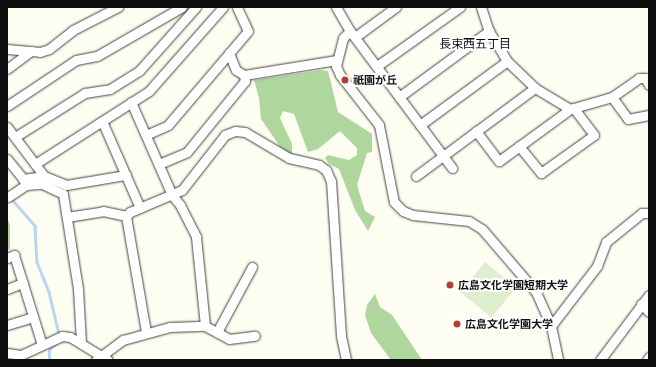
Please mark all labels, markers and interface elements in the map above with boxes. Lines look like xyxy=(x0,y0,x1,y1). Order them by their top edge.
district label: 長束西五丁目 xyxy=(439,37,511,51)
place label: 祇園が丘 xyxy=(353,73,397,87)
marker: 祇園が丘 xyxy=(340,75,350,85)
place label: 広島文化学園短期大学 xyxy=(458,278,568,292)
marker: 広島文化学園短期大学 xyxy=(445,280,455,290)
place label: 広島文化学園大学 xyxy=(465,317,553,331)
marker: 広島文化学園大学 xyxy=(452,319,462,329)

